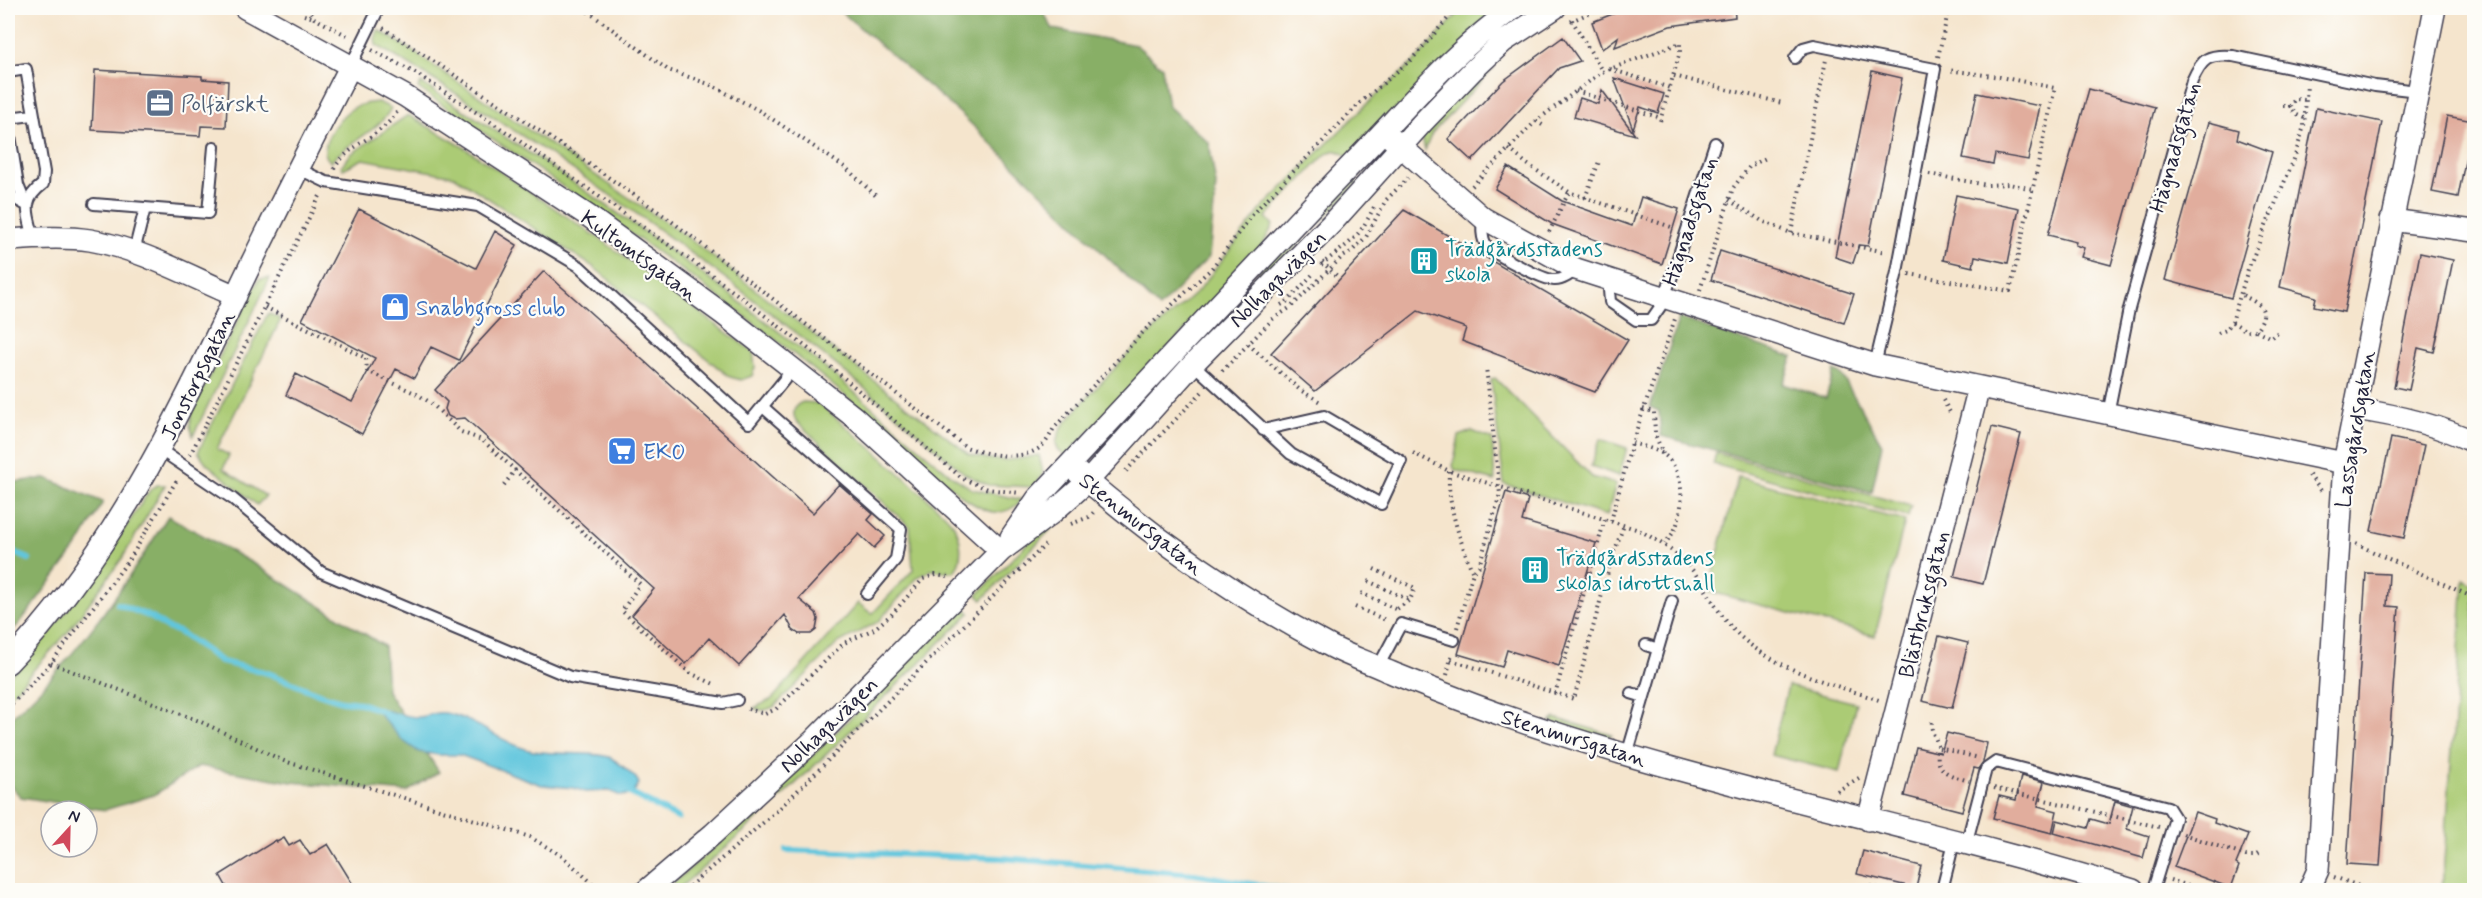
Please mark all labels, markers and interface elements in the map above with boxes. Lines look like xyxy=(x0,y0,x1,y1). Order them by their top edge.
street label: Hägnadsgatan xyxy=(2144,79,2211,217)
office icon: Polfärskt xyxy=(144,87,176,119)
place label: Polfärskt xyxy=(181,91,269,119)
street label: Hägnadsgatan xyxy=(1657,153,1728,291)
street label: Kultomtsgatan xyxy=(574,205,703,309)
street label: Nolhagavägen xyxy=(1224,225,1334,335)
place label: Trädgårdsstadens skola xyxy=(1445,236,1603,289)
building icon: Trädgårdsstadens skola xyxy=(1408,245,1440,277)
shop icon: Snabbgross club xyxy=(379,291,411,323)
place label: Snabbgross club xyxy=(416,295,566,326)
street label: Jonstorpsgatan xyxy=(155,307,243,446)
street label: Lassagårdsgatan xyxy=(2330,349,2383,510)
supermarket icon: EKO xyxy=(606,435,638,467)
place label: EKO xyxy=(643,439,686,467)
street label: Stenmursgatan xyxy=(1072,467,1209,583)
street label: Blästbruksgatan xyxy=(1893,528,1960,682)
place label: Trädgårdsstadens skolas idrottshall xyxy=(1556,545,1715,598)
building icon: Trädgårdsstadens skolas idrottshall xyxy=(1519,554,1551,586)
street label: Nolhagavägen xyxy=(774,671,885,780)
street label: Stenmursgatan xyxy=(1497,704,1649,775)
north arrow xyxy=(39,799,99,859)
text: N xyxy=(65,805,83,828)

